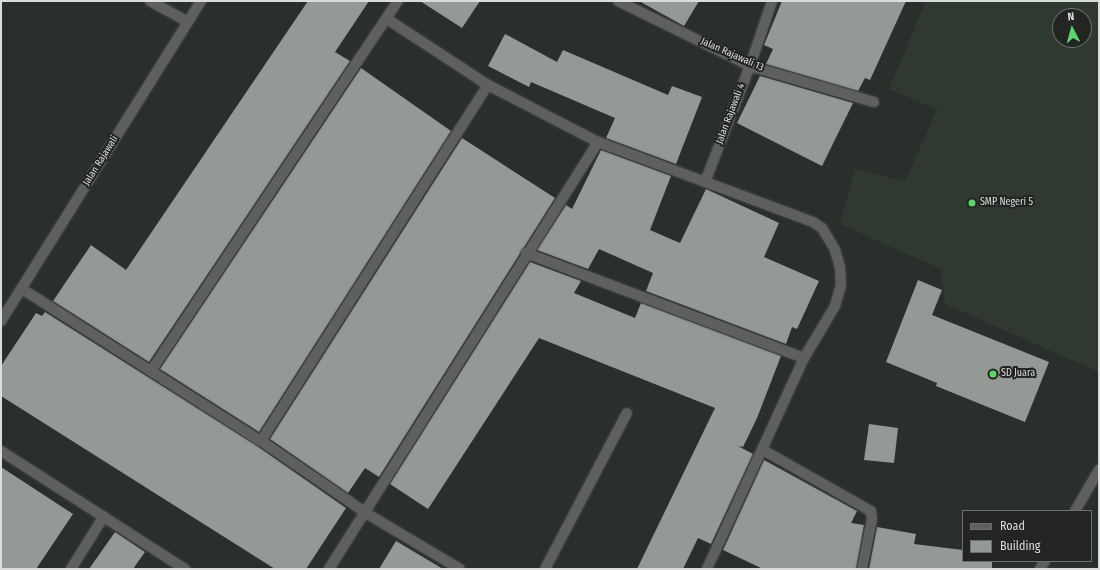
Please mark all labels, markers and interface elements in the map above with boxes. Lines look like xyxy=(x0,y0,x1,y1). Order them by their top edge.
north arrow xyxy=(1052,8,1092,48)
text: N xyxy=(1067,10,1075,23)
street label: Jalan Rajawali 13 xyxy=(699,36,765,74)
street label: Jalan Rajawali 4 xyxy=(714,82,748,146)
street label: Jalan Rajawali xyxy=(81,134,121,188)
place label: SMP Negeri 5 xyxy=(980,197,1033,209)
marker: SMP Negeri 5 xyxy=(967,198,977,208)
place label: SD Juara xyxy=(1001,368,1035,380)
marker: SD Juara xyxy=(988,369,998,379)
legend xyxy=(962,510,1092,562)
text: Road xyxy=(1000,519,1025,533)
text: Building xyxy=(1000,539,1040,553)

